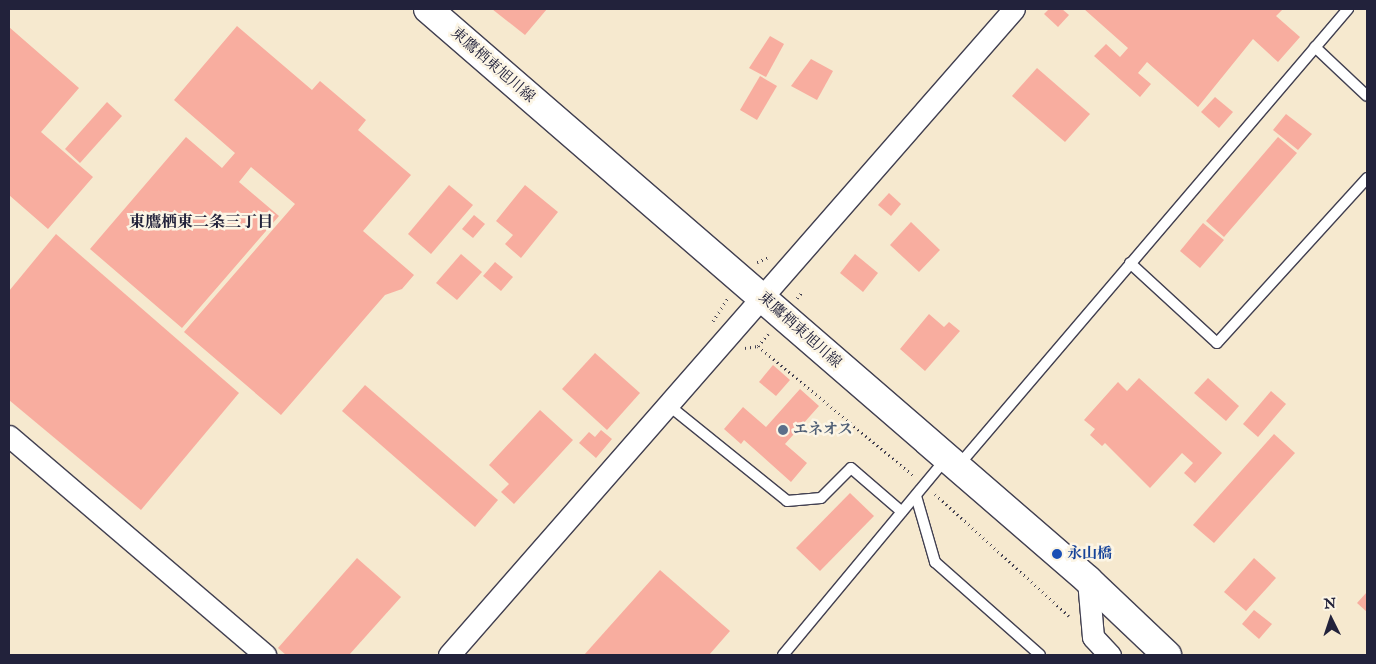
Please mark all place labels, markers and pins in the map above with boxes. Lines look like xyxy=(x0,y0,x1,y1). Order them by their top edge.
place label: エネオス xyxy=(793,421,853,439)
marker: エネオス xyxy=(777,424,789,436)
place label: 永山橋 xyxy=(1067,545,1112,563)
marker: 永山橋 xyxy=(1051,548,1063,560)

